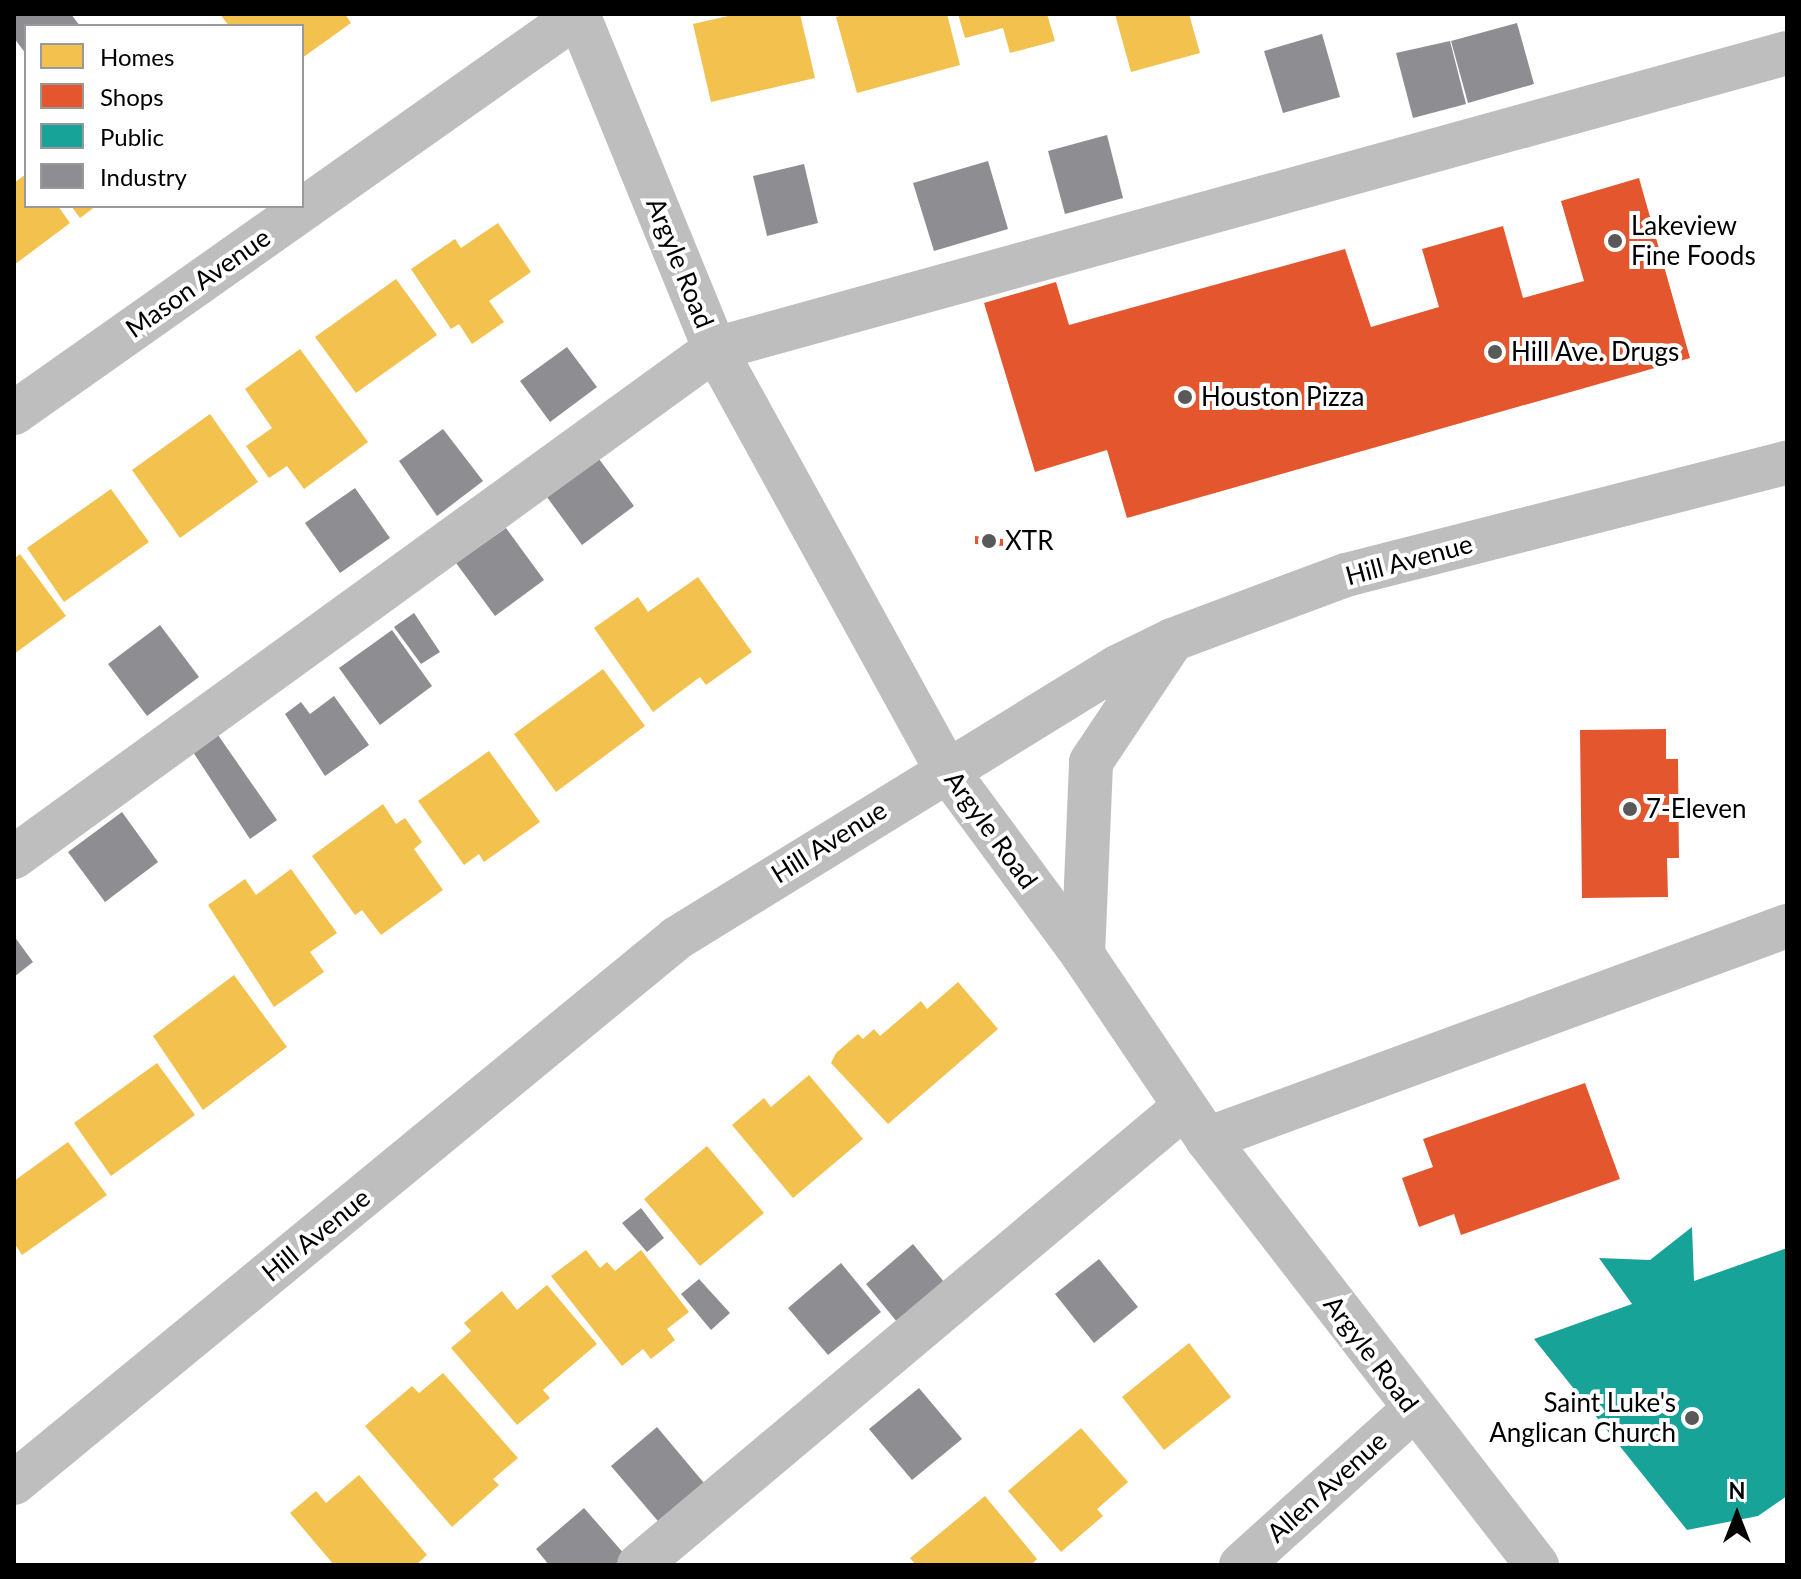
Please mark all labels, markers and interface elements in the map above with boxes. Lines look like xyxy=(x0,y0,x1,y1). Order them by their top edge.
legend xyxy=(24,24,304,208)
text: Homes xyxy=(100,42,174,71)
text: Shops xyxy=(100,82,164,111)
text: Public xyxy=(100,122,164,151)
text: Industry xyxy=(100,162,187,191)
street label: Argyle Road xyxy=(640,193,720,333)
place label: Lakeview Fine Foods xyxy=(1631,210,1756,272)
street label: Mason Avenue xyxy=(119,221,277,345)
marker: Lakeview Fine Foods xyxy=(1606,232,1624,250)
place label: Hill Ave. Drugs xyxy=(1511,336,1680,368)
marker: Hill Ave. Drugs xyxy=(1486,343,1504,361)
place label: Houston Pizza xyxy=(1201,381,1364,413)
marker: Houston Pizza xyxy=(1176,388,1194,406)
place label: XTR xyxy=(1005,525,1054,557)
street label: Hill Avenue xyxy=(1342,528,1476,592)
marker: XTR xyxy=(980,532,998,550)
street label: Argyle Road xyxy=(938,765,1044,895)
place label: 7-Eleven xyxy=(1646,793,1747,825)
street label: Hill Avenue xyxy=(765,794,893,890)
marker: 7-Eleven xyxy=(1621,800,1639,818)
street label: Hill Avenue xyxy=(255,1182,377,1288)
street label: Argyle Road xyxy=(1317,1290,1425,1418)
place label: Saint Luke's Anglican Church xyxy=(1489,1387,1676,1448)
marker: Saint Luke's Anglican Church xyxy=(1683,1409,1701,1427)
street label: Allen Avenue xyxy=(1261,1425,1393,1549)
north arrow xyxy=(1697,1475,1777,1555)
text: N xyxy=(1729,1477,1745,1504)

